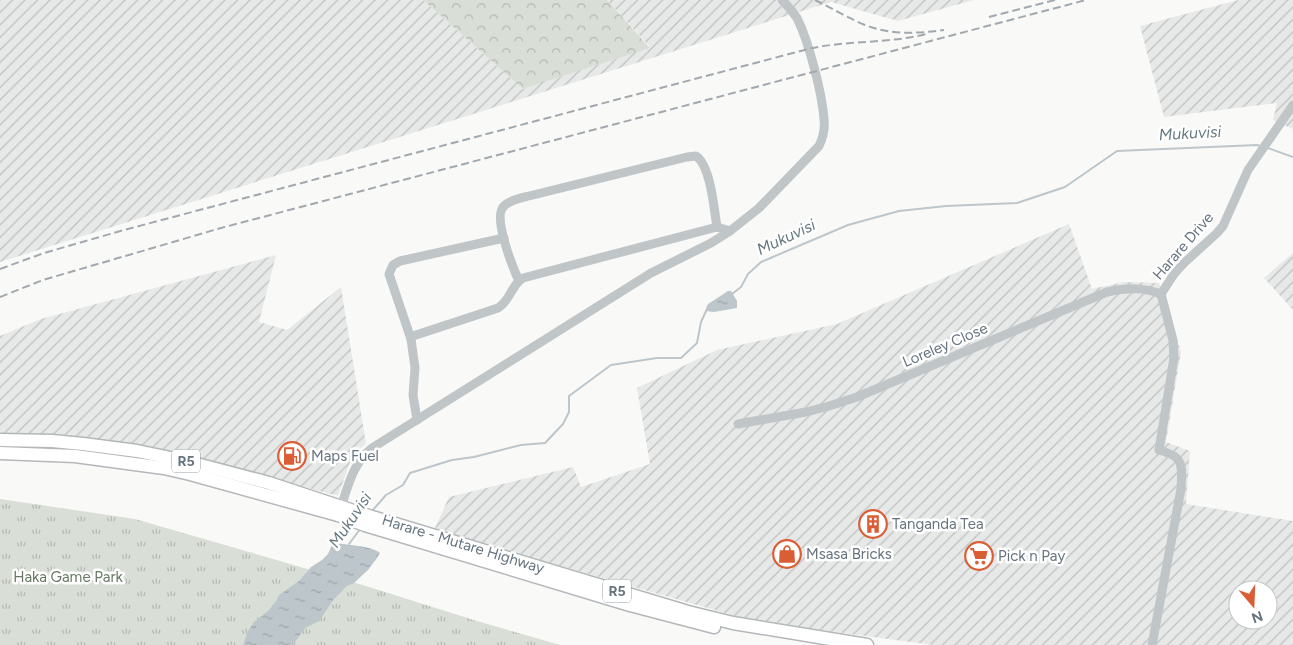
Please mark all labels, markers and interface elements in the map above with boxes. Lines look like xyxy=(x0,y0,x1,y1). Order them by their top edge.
water label: Mukuvisi xyxy=(1158,122,1222,144)
street label: Harare Drive xyxy=(1149,209,1217,283)
water label: Mukuvisi xyxy=(754,215,819,259)
street label: Loreley Close xyxy=(900,319,990,371)
fuel station icon: Maps Fuel xyxy=(277,441,307,471)
place label: Maps Fuel xyxy=(311,447,379,465)
road number: R5 xyxy=(172,450,200,472)
water label: Mukuvisi xyxy=(325,489,375,551)
building icon: Tanganda Tea xyxy=(858,509,888,539)
street label: Harare - Mutare Highway xyxy=(380,511,546,577)
place label: Tanganda Tea xyxy=(892,515,984,533)
shop icon: Msasa Bricks xyxy=(772,539,802,569)
supermarket icon: Pick n Pay xyxy=(964,541,994,571)
place label: Msasa Bricks xyxy=(806,545,892,563)
place label: Pick n Pay xyxy=(998,547,1065,565)
park label: Haka Game Park xyxy=(13,568,124,586)
road number: R5 xyxy=(603,580,631,602)
north arrow xyxy=(1228,580,1278,630)
text: N xyxy=(1249,607,1265,627)

